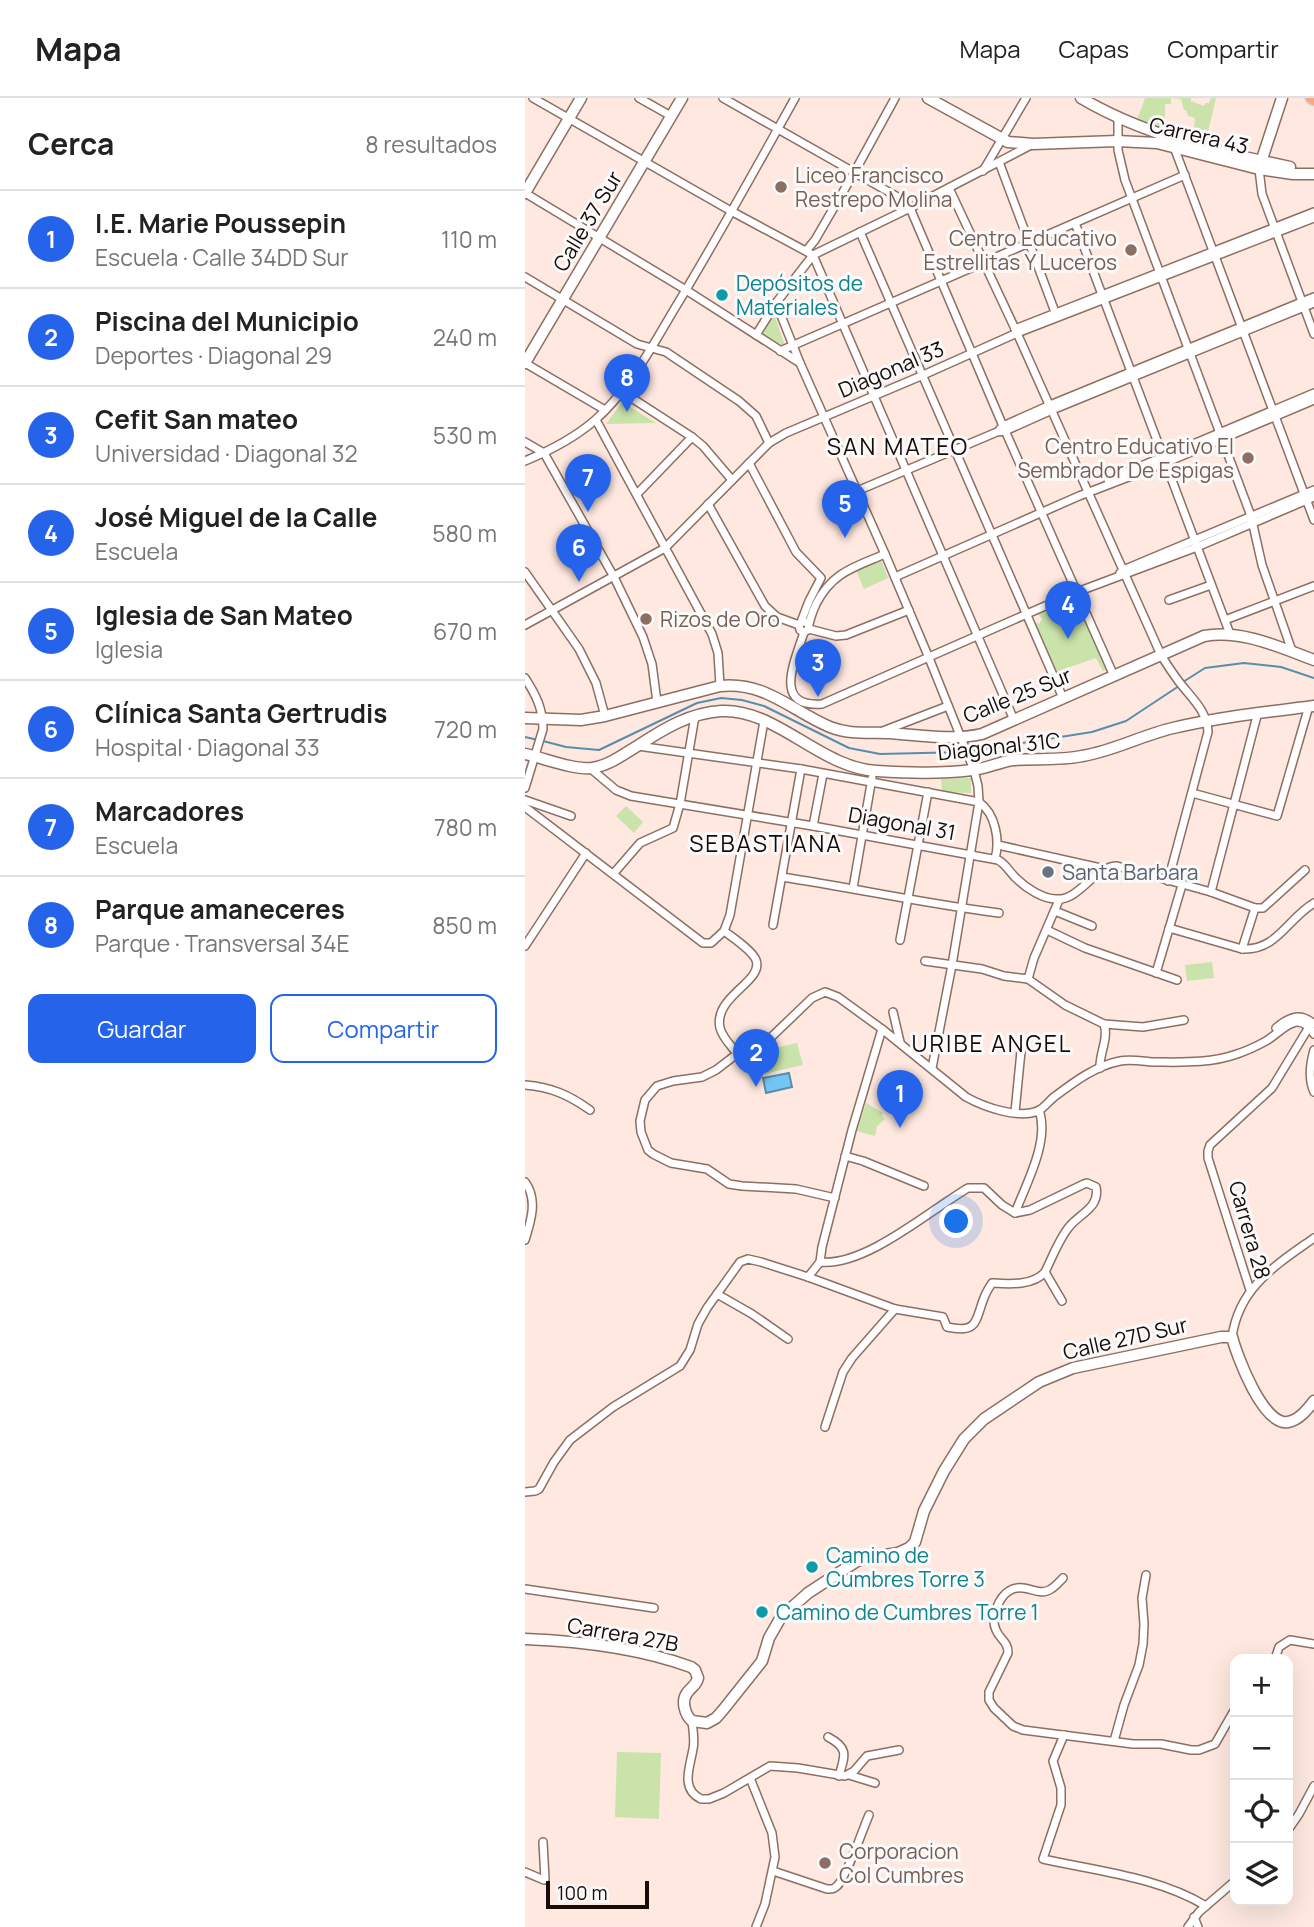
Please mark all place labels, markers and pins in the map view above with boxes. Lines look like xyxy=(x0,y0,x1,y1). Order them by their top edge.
place label: Liceo Francisco Restrepo Molina xyxy=(795,161,952,213)
marker: Liceo Francisco Restrepo Molina xyxy=(773,179,789,195)
place label: Centro Educativo Estrellitas Y Luceros xyxy=(923,224,1117,276)
marker: Centro Educativo Estrellitas Y Luceros xyxy=(1123,242,1139,258)
place label: Depósitos de Materiales xyxy=(736,269,863,321)
marker: Depósitos de Materiales xyxy=(714,287,730,303)
pin: 8 xyxy=(604,354,650,412)
place label: Centro Educativo El Sembrador De Espigas xyxy=(1017,432,1234,484)
marker: Centro Educativo El Sembrador De Espigas xyxy=(1240,450,1256,466)
pin: 7 xyxy=(565,454,611,512)
pin: 5 xyxy=(822,480,868,538)
pin: 6 xyxy=(556,524,602,582)
pin: 4 xyxy=(1045,581,1091,639)
place label: Rizos de Oro xyxy=(660,605,780,633)
marker: Rizos de Oro xyxy=(638,611,654,627)
pin: 3 xyxy=(795,639,841,697)
place label: Santa Barbara xyxy=(1062,858,1198,886)
marker: Santa Barbara xyxy=(1040,864,1056,880)
pin: 2 xyxy=(733,1029,779,1087)
pin: 1 xyxy=(877,1070,923,1128)
place label: Camino de Cumbres Torre 3 xyxy=(826,1541,985,1593)
marker: Camino de Cumbres Torre 3 xyxy=(804,1559,820,1575)
place label: Camino de Cumbres Torre 1 xyxy=(776,1598,1039,1626)
marker: Camino de Cumbres Torre 1 xyxy=(754,1604,770,1620)
place label: Corporacion Col Cumbres xyxy=(839,1837,964,1889)
marker: Corporacion Col Cumbres xyxy=(817,1855,833,1871)

